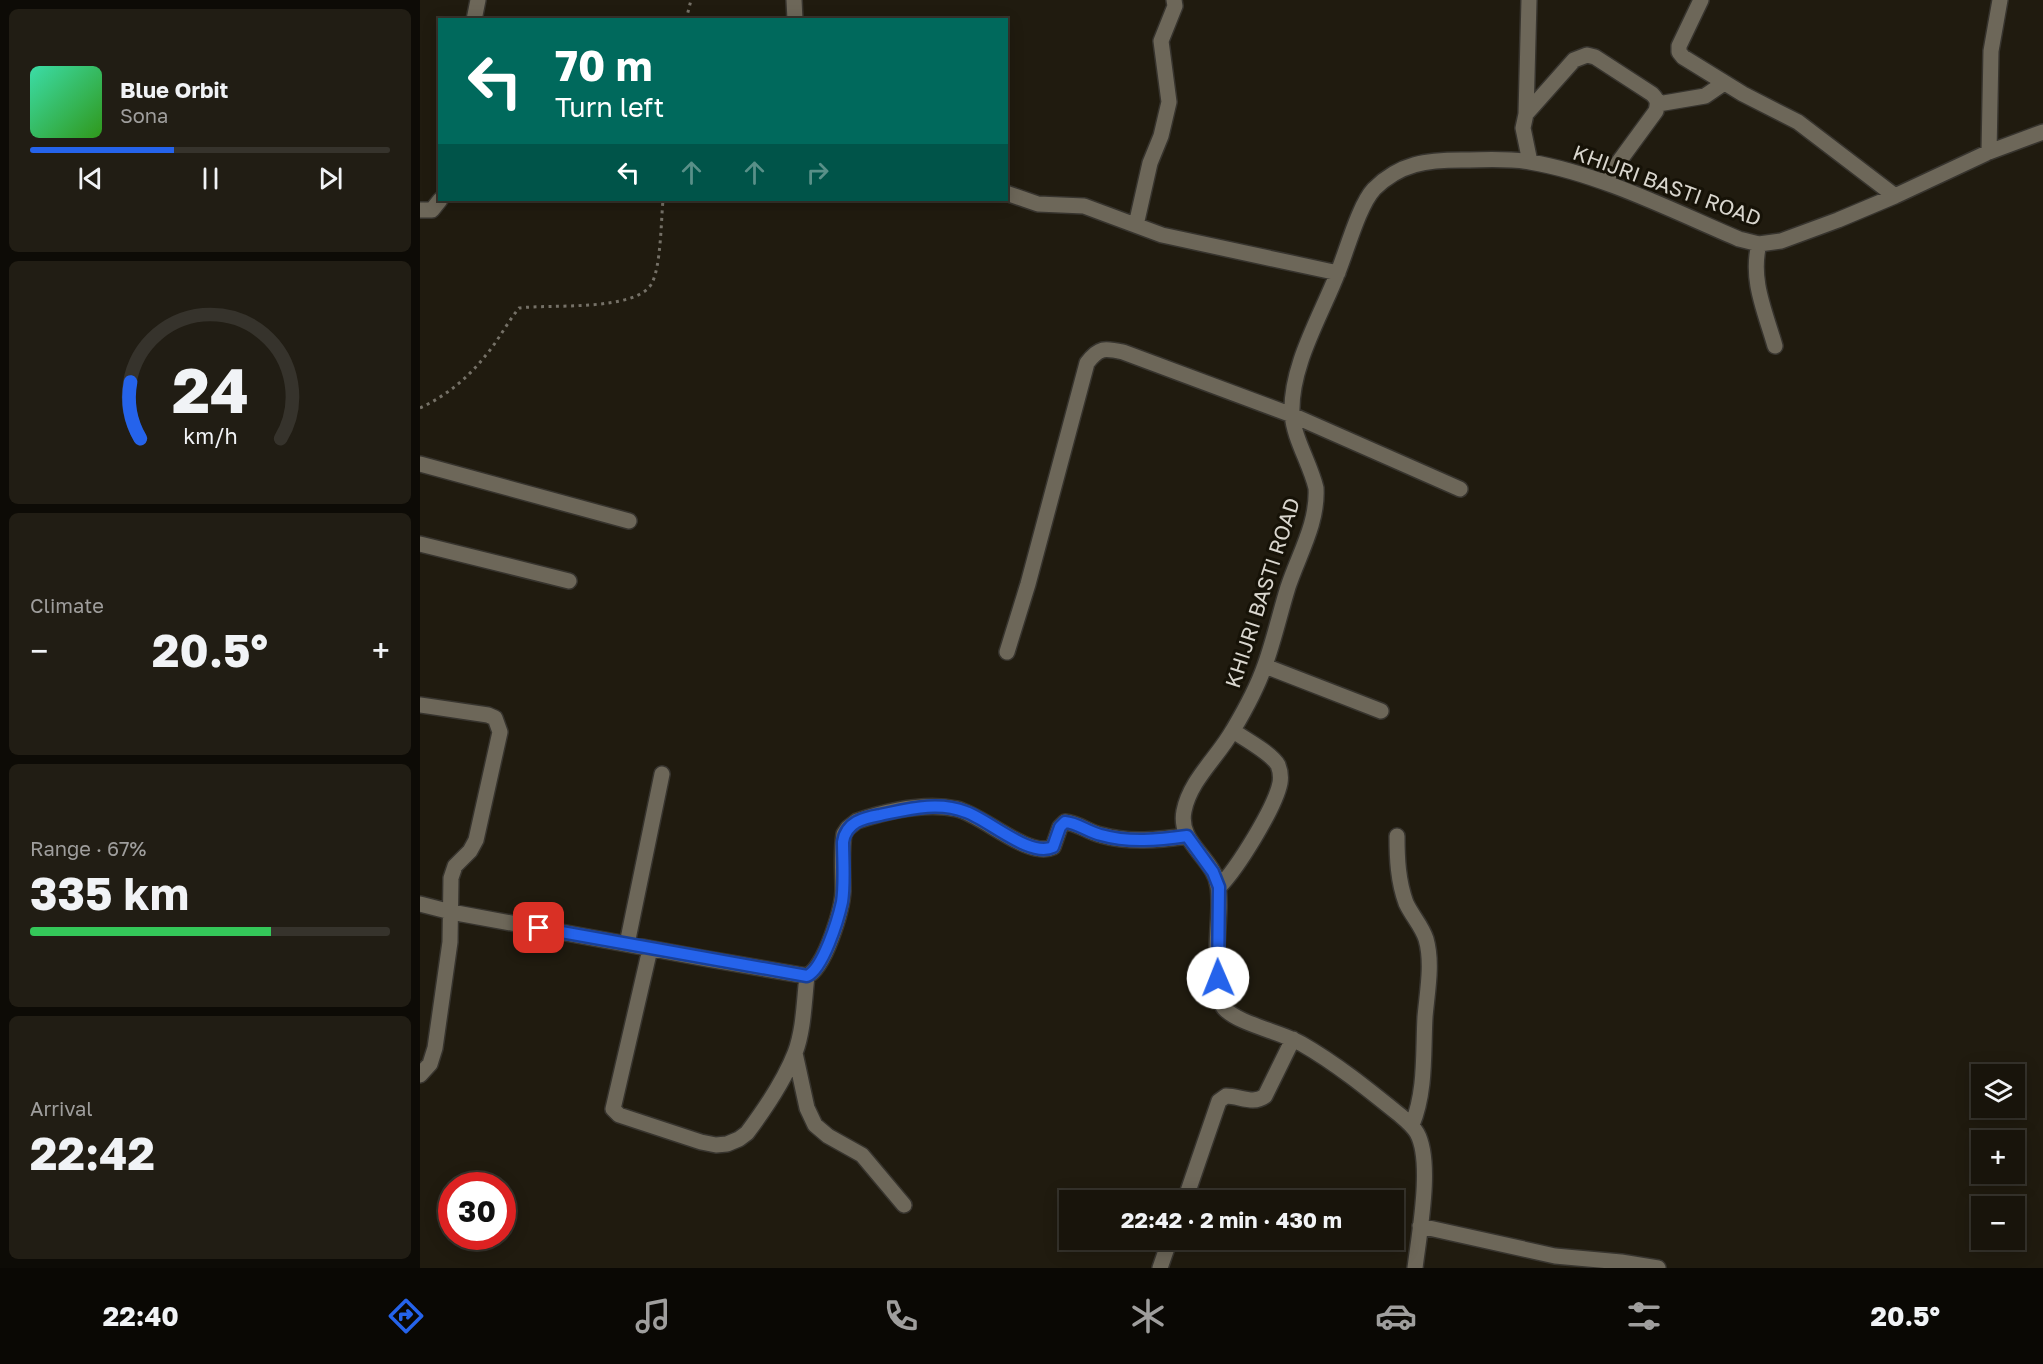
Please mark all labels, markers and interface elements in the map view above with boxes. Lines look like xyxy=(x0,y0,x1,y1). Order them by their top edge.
text: 70 m xyxy=(555,40,652,90)
icon: left xyxy=(456,42,534,120)
text: Blue Orbit xyxy=(120,76,228,103)
text: Turn left xyxy=(555,91,664,123)
text: Sona xyxy=(120,103,168,127)
street label: KHIJRI BASTI ROAD xyxy=(1570,139,1765,231)
icon: left xyxy=(612,156,645,189)
icon: ahead xyxy=(675,156,708,189)
icon: ahead xyxy=(738,156,771,189)
icon: right xyxy=(801,156,834,189)
icon: previous xyxy=(74,162,107,195)
icon: pause xyxy=(194,162,227,195)
icon: next xyxy=(314,162,347,195)
text: 24 xyxy=(171,352,249,427)
text: km/h xyxy=(183,424,237,450)
street label: KHIJRI BASTI ROAD xyxy=(1219,494,1305,691)
text: Climate xyxy=(30,593,104,617)
text: 20.5° xyxy=(152,623,268,677)
text: − xyxy=(30,631,48,670)
text: + xyxy=(372,631,390,670)
text: Range · 67% xyxy=(30,836,146,860)
text: 335 km xyxy=(30,866,189,920)
pin xyxy=(513,902,564,953)
icon: arrive xyxy=(522,911,555,944)
position arrow xyxy=(1186,946,1250,1010)
map controls xyxy=(1971,1064,2025,1250)
button: layers xyxy=(1971,1064,2025,1118)
text: Arrival xyxy=(30,1096,93,1120)
text: 22:42 xyxy=(30,1126,155,1180)
button: + xyxy=(1971,1130,2025,1184)
speed limit sign: 30 xyxy=(438,1172,516,1250)
button: − xyxy=(1971,1196,2025,1250)
text: 22:42 · 2 min · 430 m xyxy=(1121,1206,1342,1233)
icon: directions xyxy=(385,1295,427,1337)
icon: music xyxy=(632,1295,674,1337)
icon: phone xyxy=(880,1295,922,1337)
icon: climate xyxy=(1127,1295,1169,1337)
icon: car xyxy=(1375,1295,1417,1337)
icon: filters xyxy=(1623,1295,1665,1337)
text: 22:40 xyxy=(103,1300,179,1332)
text: 20.5° xyxy=(1870,1300,1940,1332)

